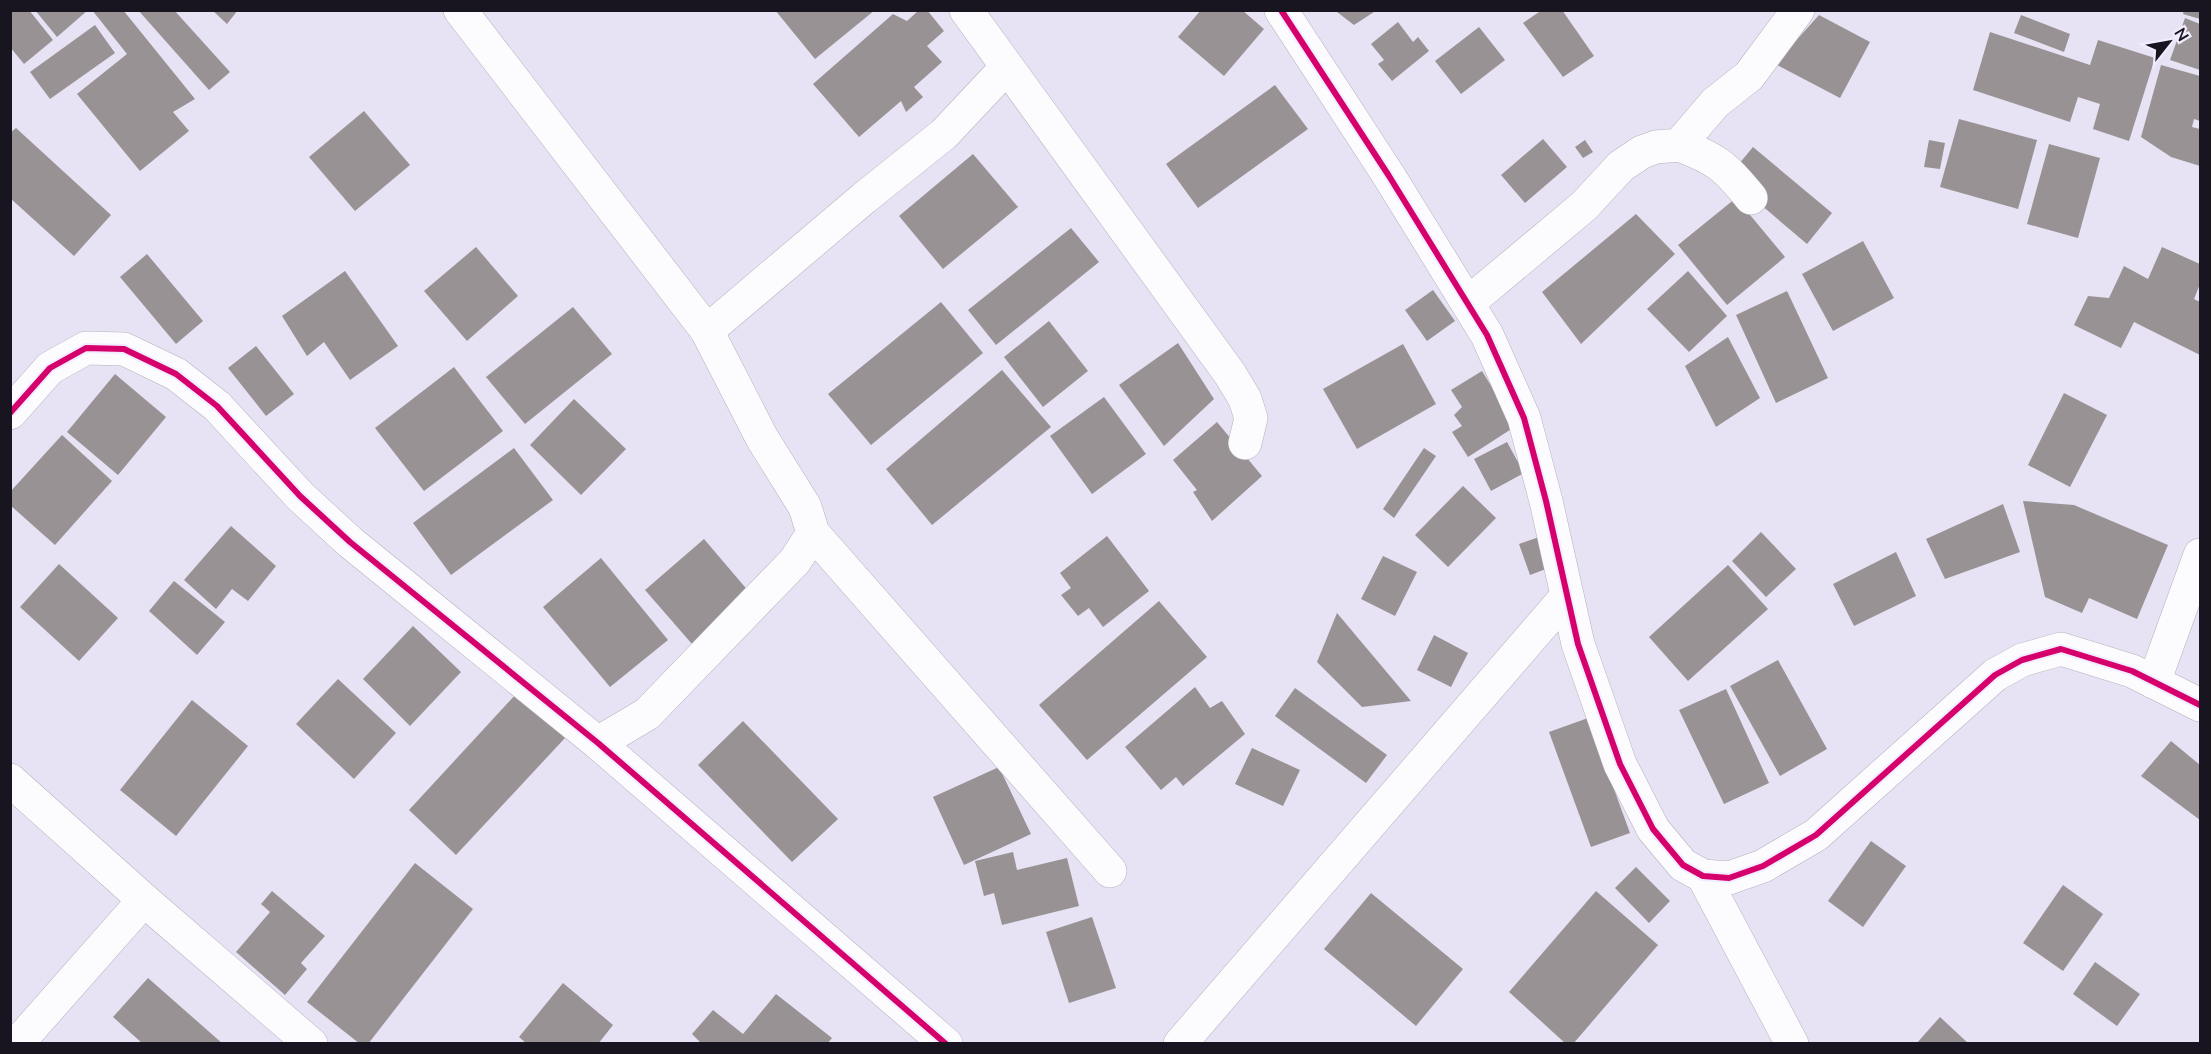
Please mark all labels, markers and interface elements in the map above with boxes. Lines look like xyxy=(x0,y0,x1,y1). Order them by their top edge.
north arrow xyxy=(2139,12,2199,72)
text: N xyxy=(2168,24,2194,46)

